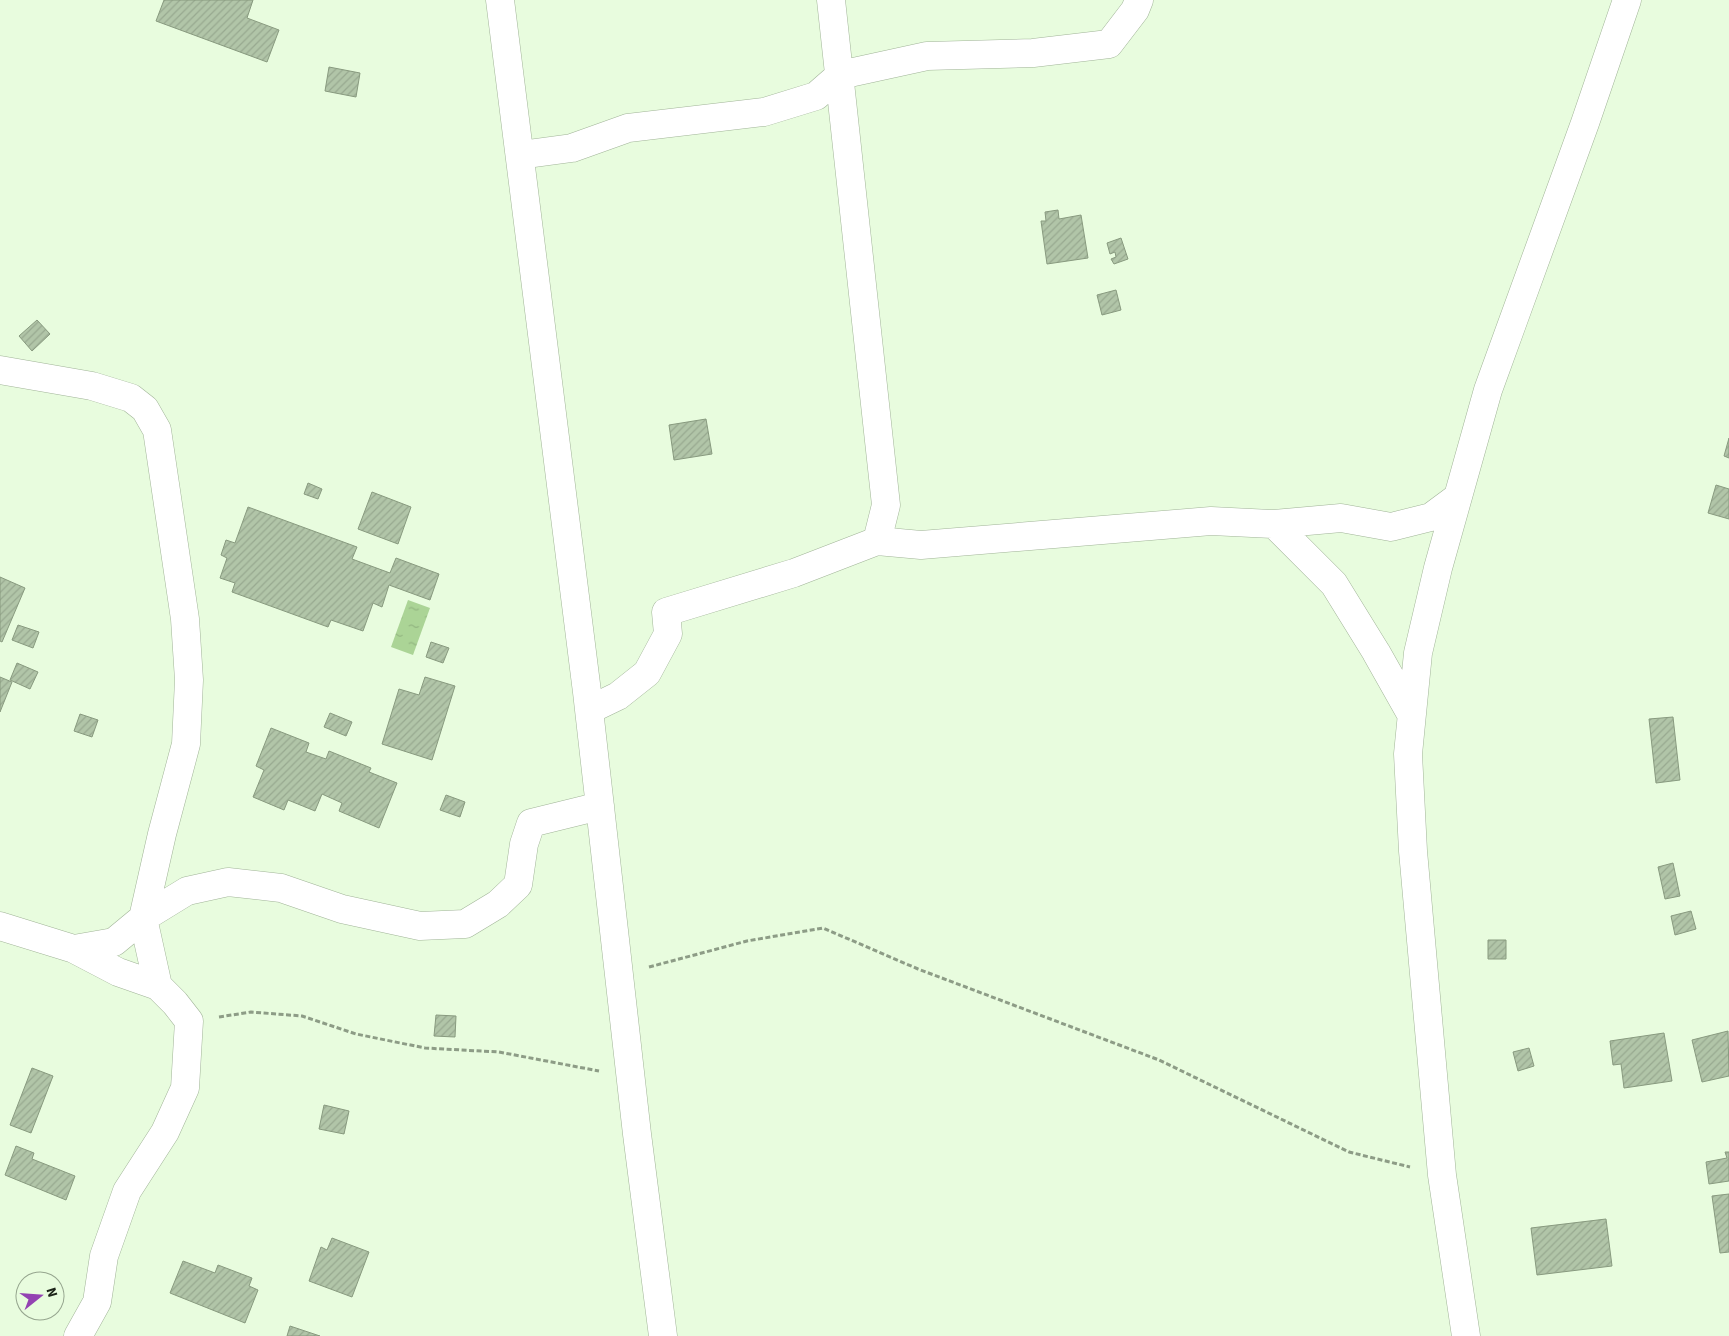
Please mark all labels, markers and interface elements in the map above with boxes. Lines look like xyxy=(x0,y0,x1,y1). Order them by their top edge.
north arrow xyxy=(15,1271,65,1321)
text: N xyxy=(41,1285,62,1300)

